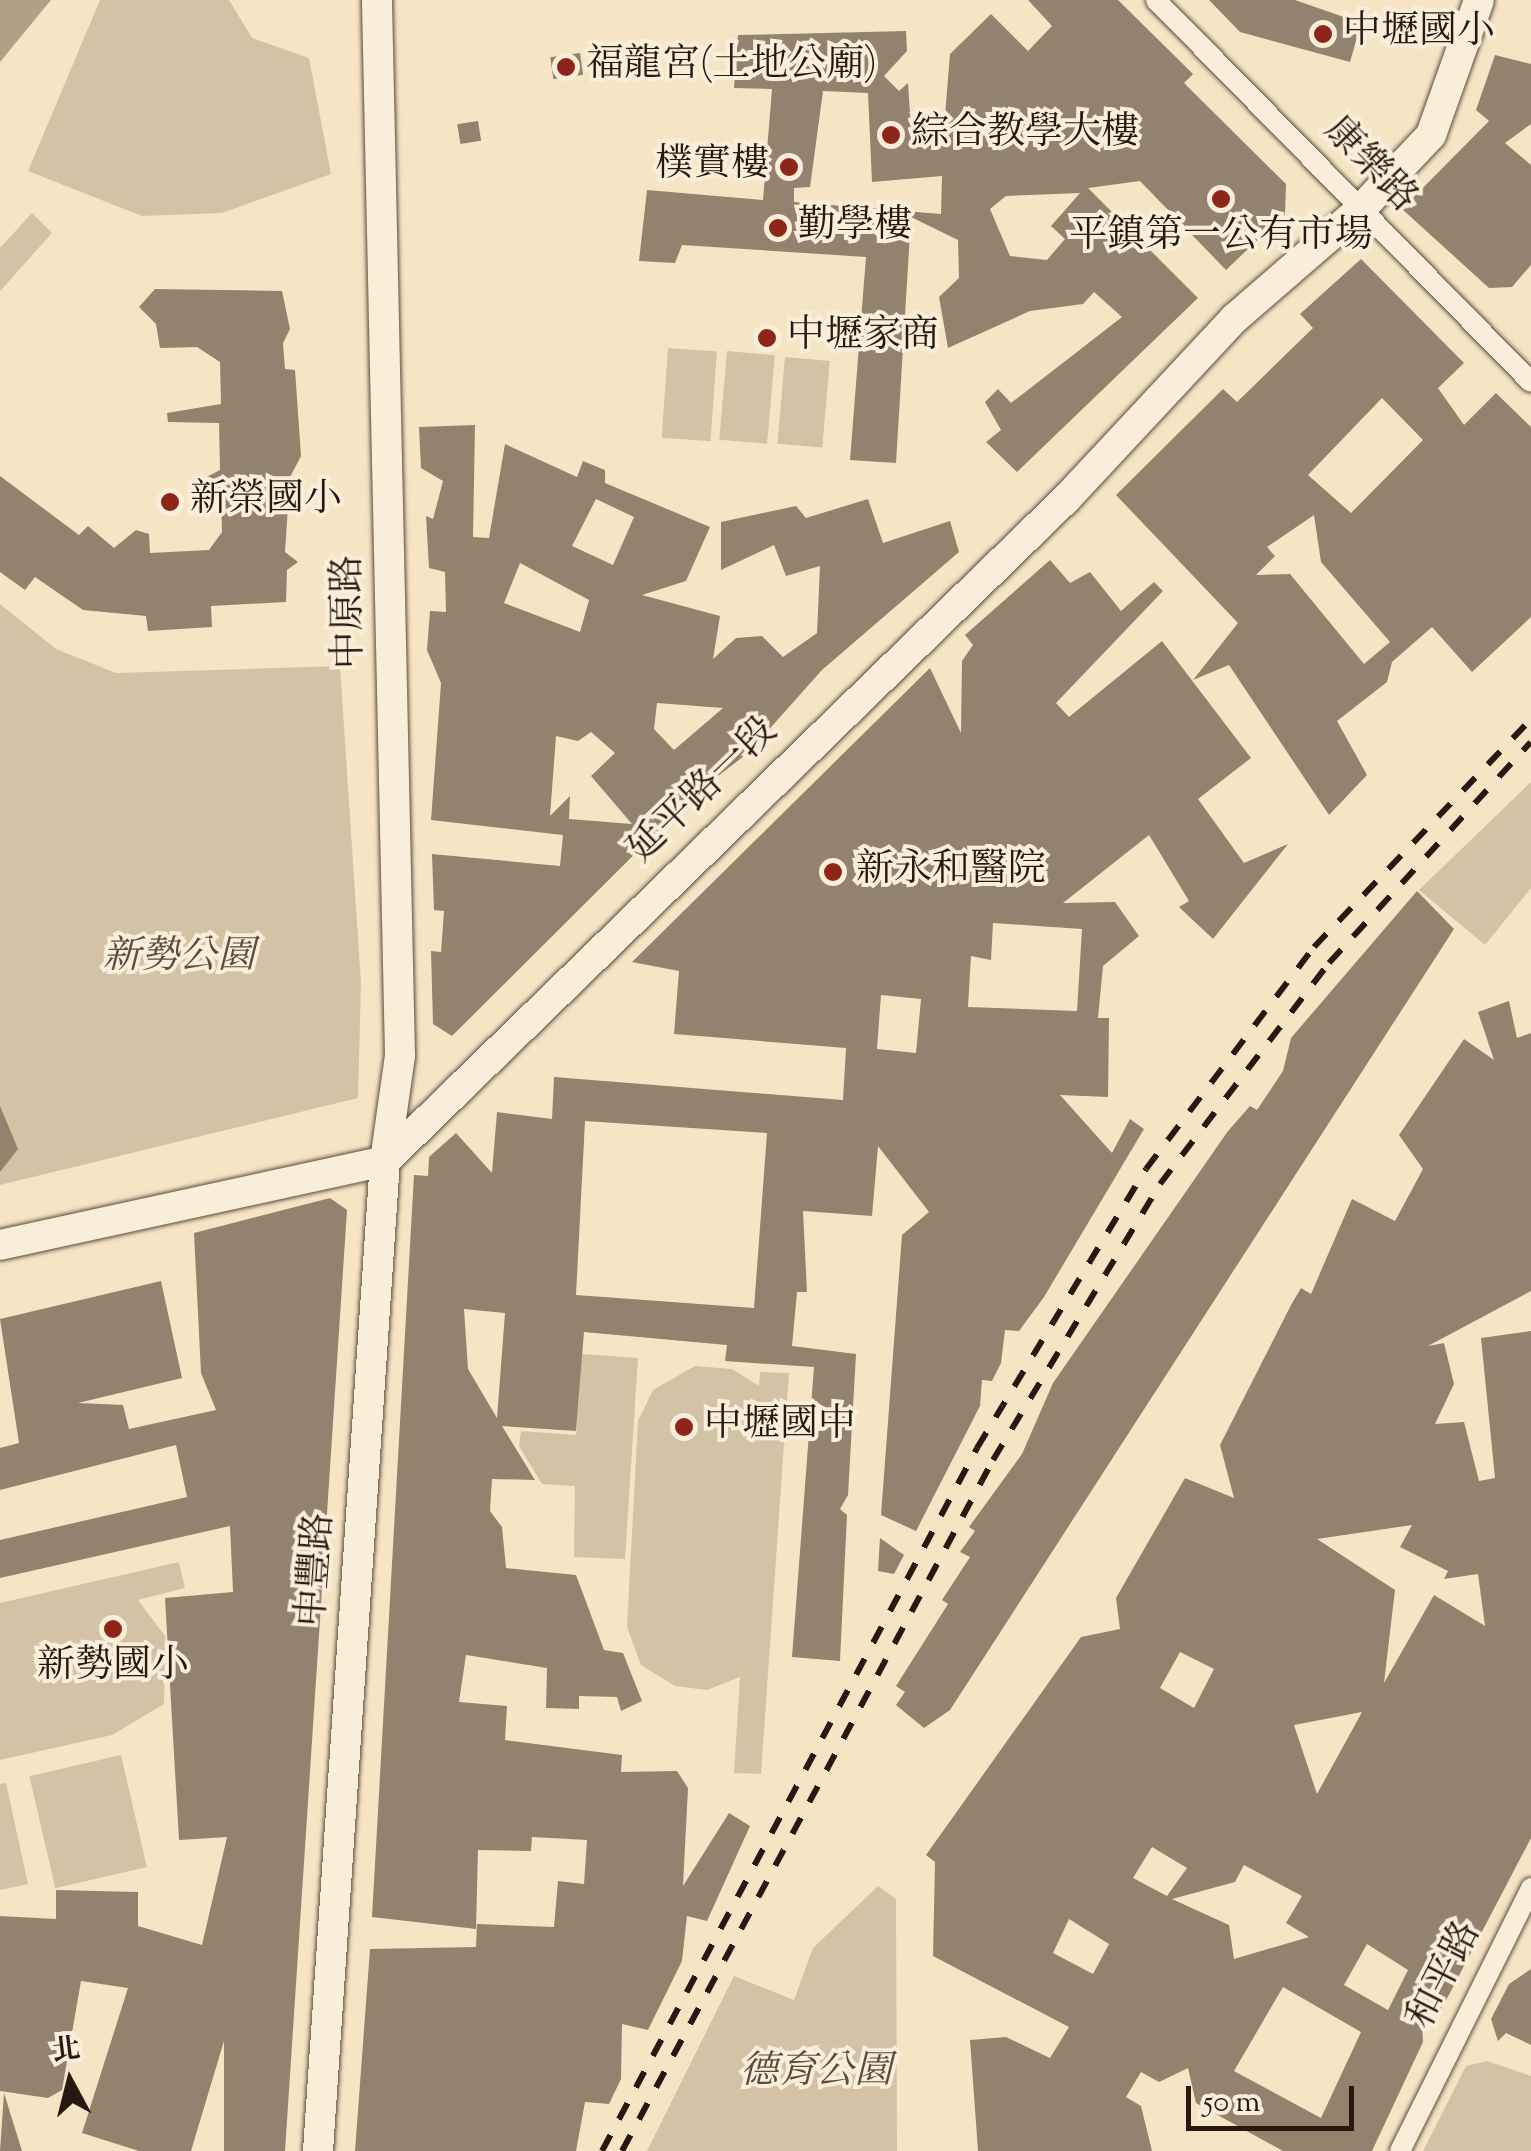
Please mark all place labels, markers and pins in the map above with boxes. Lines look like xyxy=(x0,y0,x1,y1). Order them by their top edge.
place label: 中壢國小 xyxy=(1343,11,1495,57)
marker: 中壢國小 xyxy=(1312,23,1334,45)
place label: 福龍宮(土地公廟) xyxy=(586,44,877,90)
marker: 福龍宮(土地公廟) xyxy=(555,56,577,78)
place label: 綜合教學大樓 xyxy=(911,112,1139,158)
marker: 綜合教學大樓 xyxy=(880,124,902,146)
place label: 樸實樓 xyxy=(655,144,769,190)
marker: 樸實樓 xyxy=(778,156,800,178)
marker: 平鎮第一公有市場 xyxy=(1210,188,1232,210)
place label: 勤學樓 xyxy=(798,205,912,251)
place label: 平鎮第一公有市場 xyxy=(1069,215,1373,261)
marker: 勤學樓 xyxy=(767,217,789,239)
place label: 中壢家商 xyxy=(787,315,939,361)
marker: 中壢家商 xyxy=(756,327,778,349)
place label: 新榮國小 xyxy=(190,479,342,525)
marker: 新榮國小 xyxy=(159,491,181,513)
place label: 新永和醫院 xyxy=(856,849,1046,895)
marker: 新永和醫院 xyxy=(820,859,846,885)
place label: 中壢國中 xyxy=(704,1404,856,1450)
marker: 中壢國中 xyxy=(673,1416,695,1438)
marker: 新勢國小 xyxy=(102,1618,124,1640)
place label: 新勢國小 xyxy=(37,1645,189,1691)

